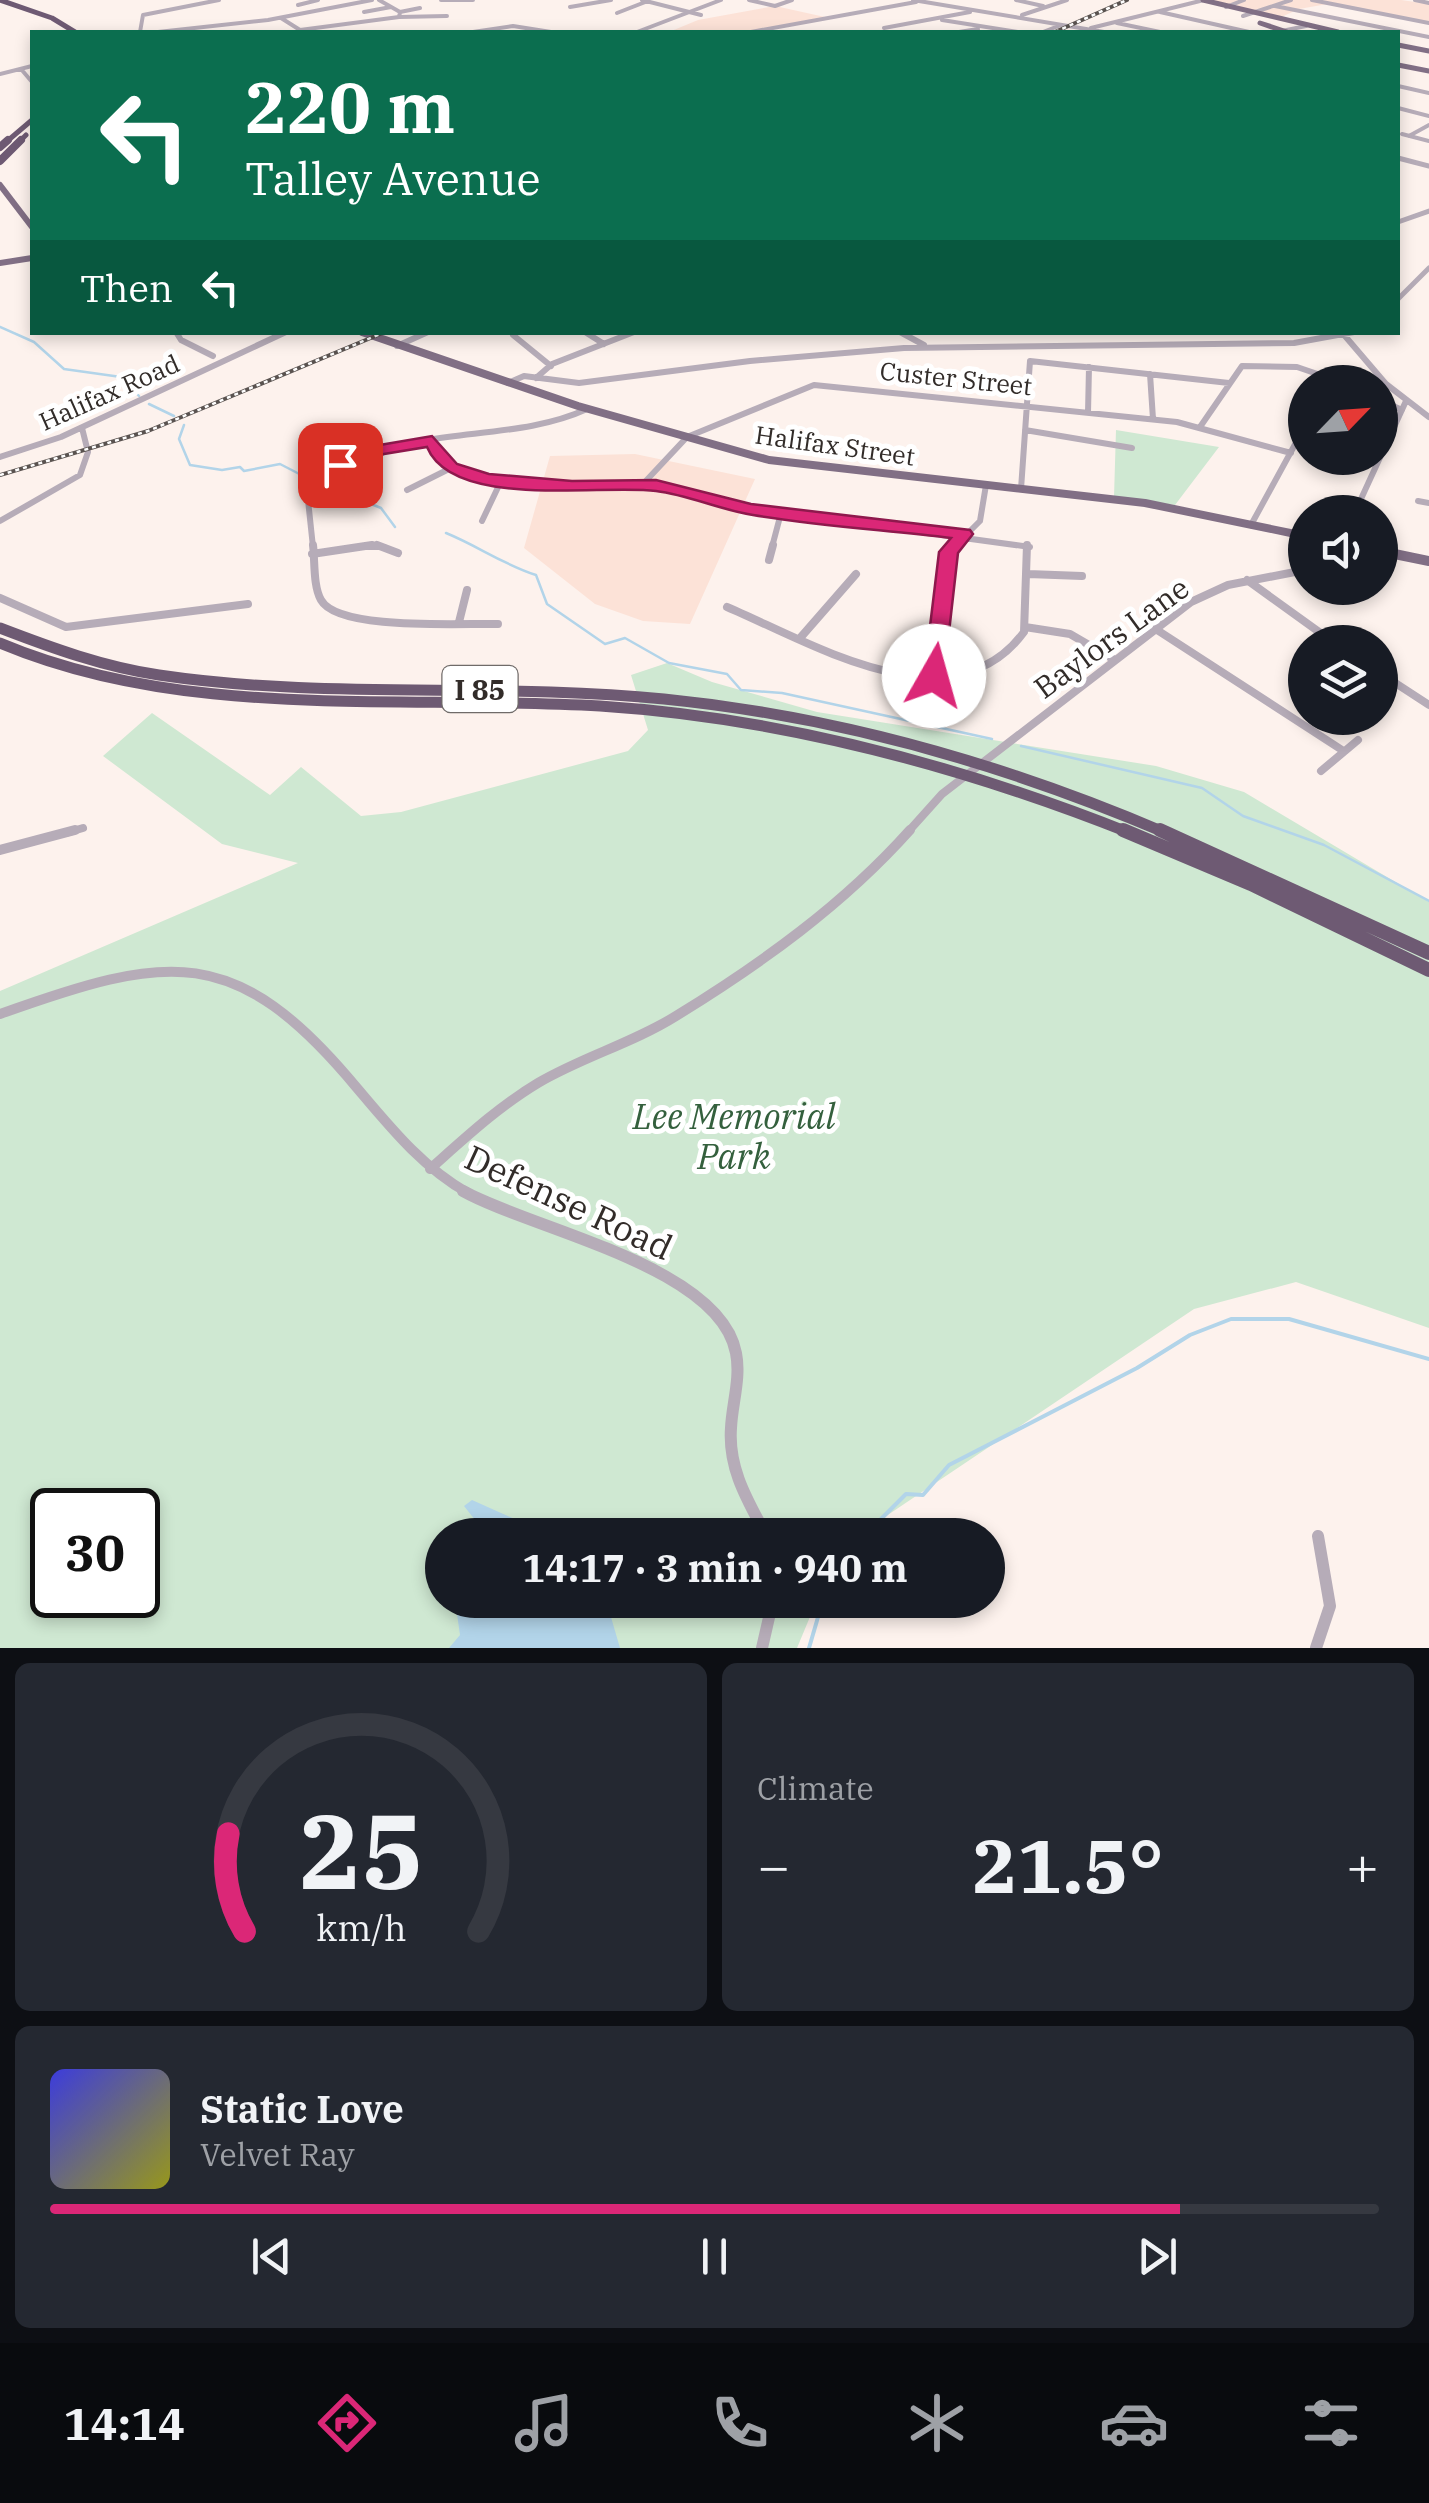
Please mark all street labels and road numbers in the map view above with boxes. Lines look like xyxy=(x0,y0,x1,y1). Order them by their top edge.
street label: Halifax Road xyxy=(34,346,184,438)
street label: Custer Street xyxy=(878,354,1034,402)
street label: Halifax Street xyxy=(753,417,917,473)
street label: Baylors Lane xyxy=(1026,568,1196,706)
road number: I 85 xyxy=(442,666,518,712)
street label: Defense Road xyxy=(458,1134,680,1270)

